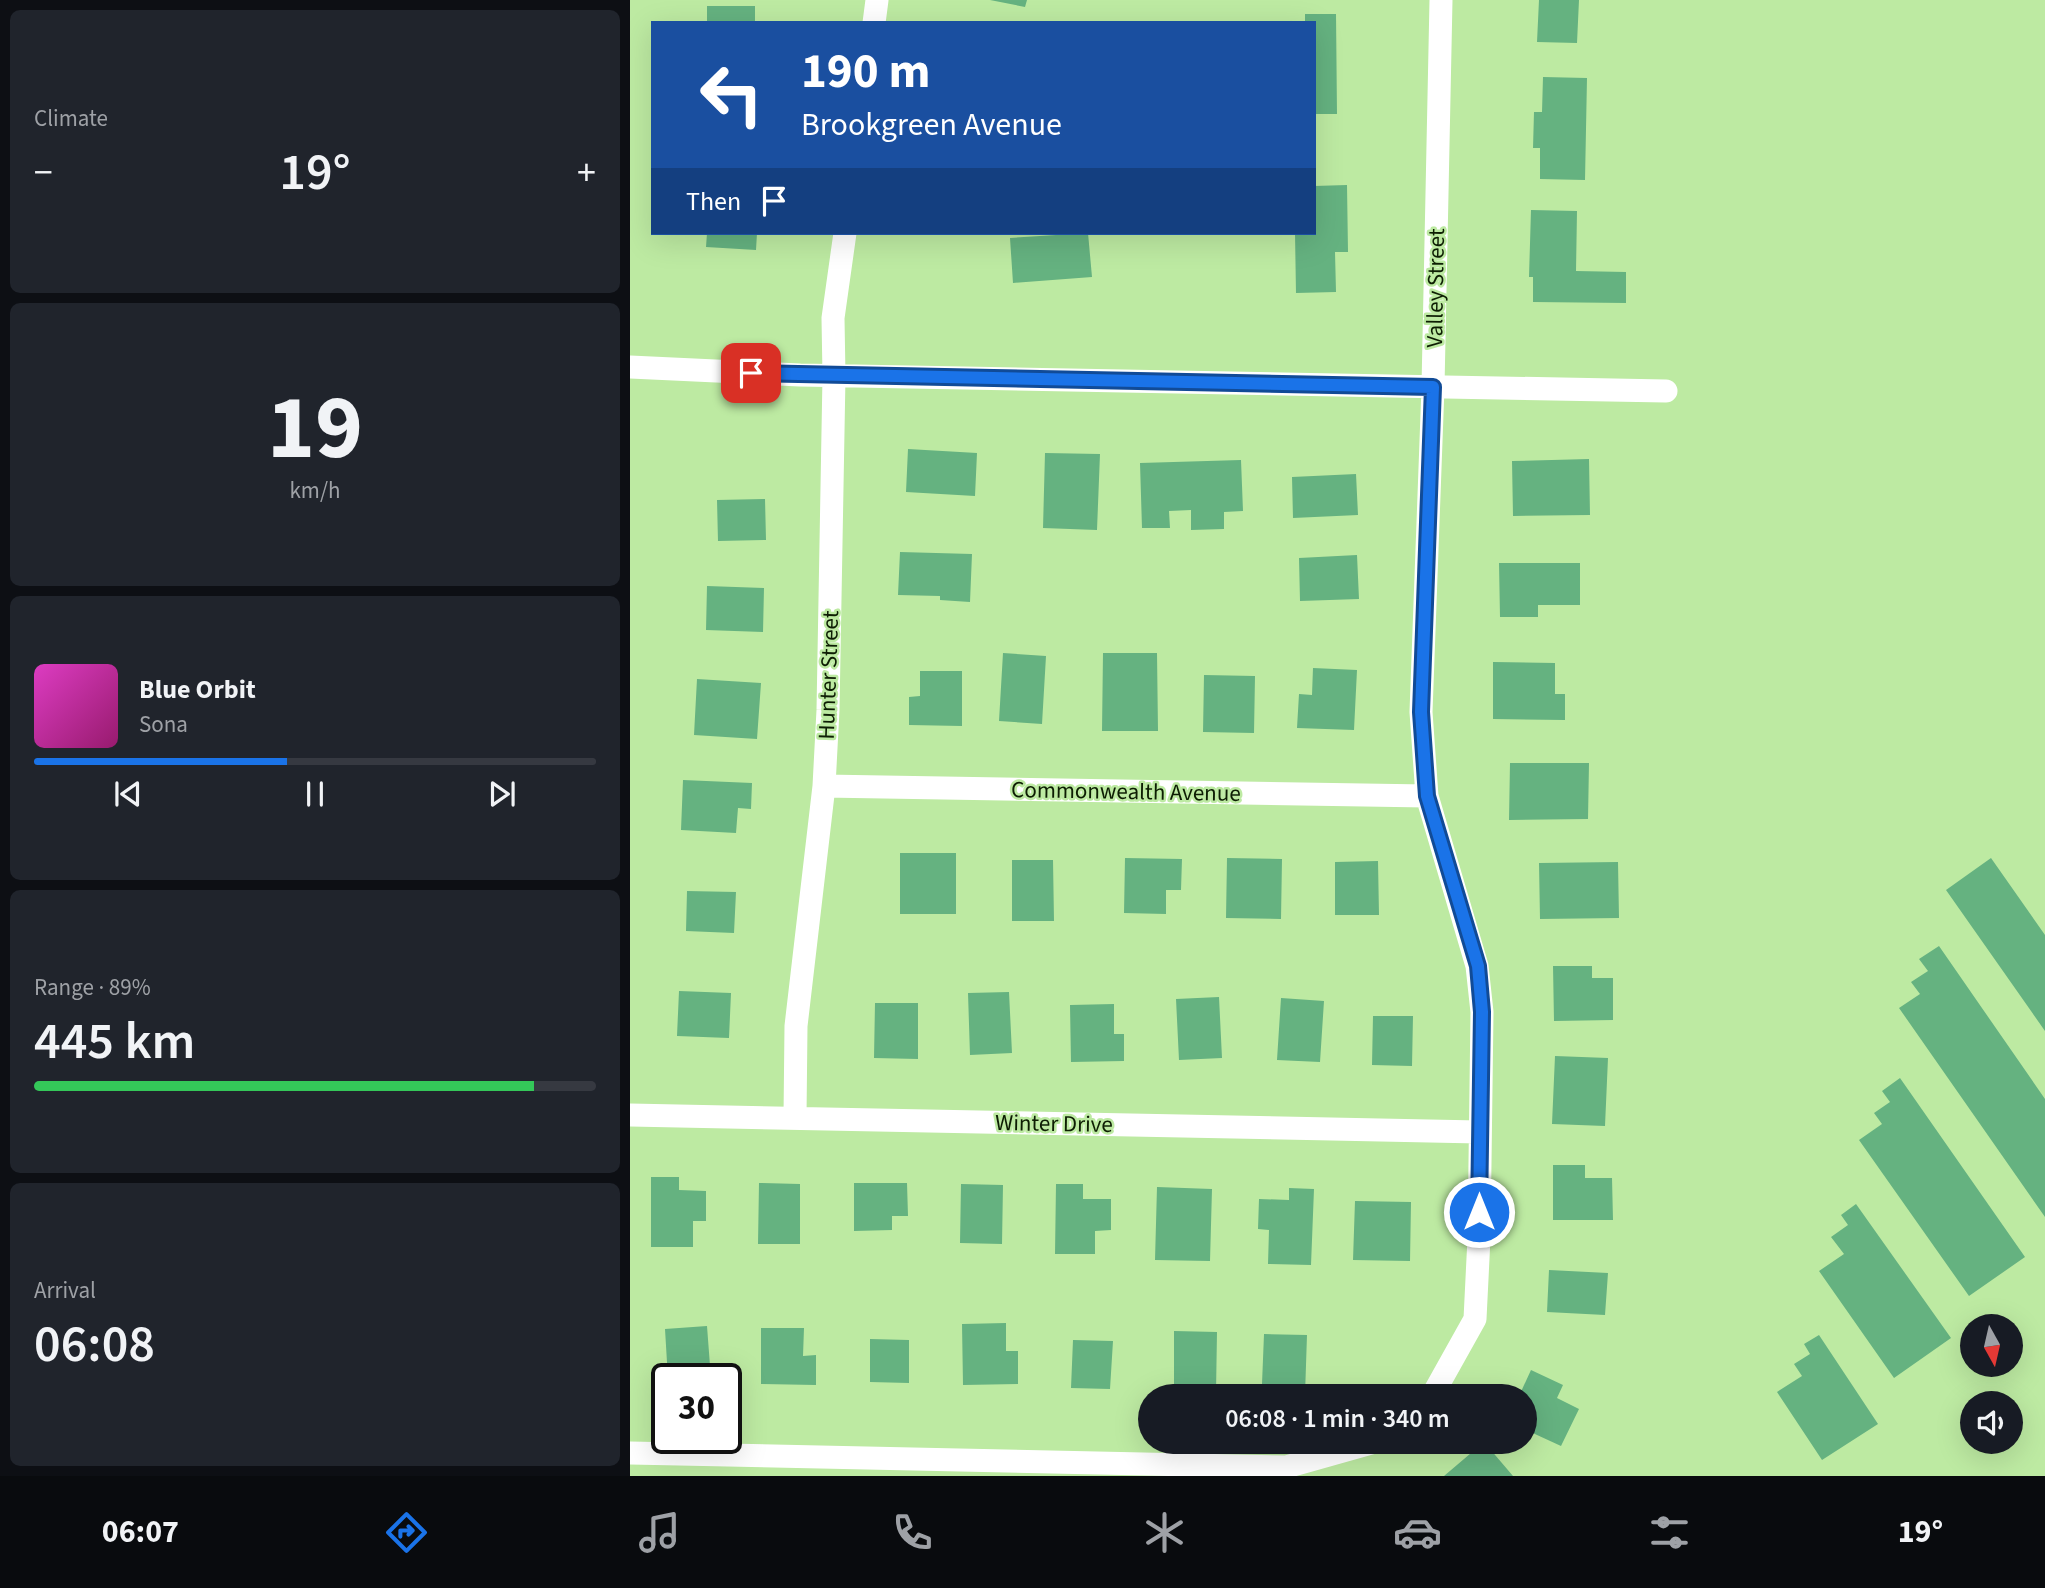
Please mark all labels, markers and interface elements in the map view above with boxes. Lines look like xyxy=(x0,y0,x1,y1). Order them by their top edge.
text: 190 m xyxy=(801,37,930,107)
icon: left xyxy=(686,49,777,140)
text: Climate xyxy=(34,102,108,135)
text: Brookgreen Avenue xyxy=(801,102,1062,148)
text: 19° xyxy=(279,136,351,210)
text: − xyxy=(34,146,53,200)
text: + xyxy=(577,146,596,200)
icon: arrive xyxy=(755,182,793,220)
text: Then xyxy=(686,183,741,220)
street label: Valley Street xyxy=(1418,228,1453,348)
pin xyxy=(721,343,781,403)
icon: arrive xyxy=(732,354,770,392)
text: 19 xyxy=(267,364,363,493)
text: km/h xyxy=(289,474,341,507)
street label: Hunter Street xyxy=(810,610,847,740)
text: Blue Orbit xyxy=(139,671,256,708)
text: Sona xyxy=(139,708,188,741)
street label: Commonwealth Avenue xyxy=(1011,773,1241,810)
icon: previous xyxy=(109,775,147,813)
icon: pause xyxy=(296,775,334,813)
icon: next xyxy=(483,775,521,813)
text: Range · 89% xyxy=(34,971,151,1004)
text: 445 km xyxy=(34,1005,195,1079)
street label: Winter Drive xyxy=(995,1106,1113,1141)
position arrow xyxy=(1442,1175,1516,1249)
text: Arrival xyxy=(34,1274,96,1307)
text: 06:08 xyxy=(34,1308,155,1382)
north arrow xyxy=(1960,1314,2023,1377)
map controls xyxy=(1960,1314,2023,1454)
speed limit sign: 30 xyxy=(651,1363,742,1454)
button: sound xyxy=(1960,1391,2023,1454)
text: 06:08 · 1 min · 340 m xyxy=(1225,1400,1450,1437)
icon: directions xyxy=(382,1508,431,1557)
icon: music xyxy=(635,1508,684,1557)
icon: phone xyxy=(888,1508,937,1557)
icon: climate xyxy=(1140,1508,1189,1557)
icon: car xyxy=(1393,1508,1442,1557)
icon: filters xyxy=(1645,1508,1694,1557)
text: 06:07 xyxy=(102,1509,179,1555)
text: 19° xyxy=(1898,1509,1943,1555)

